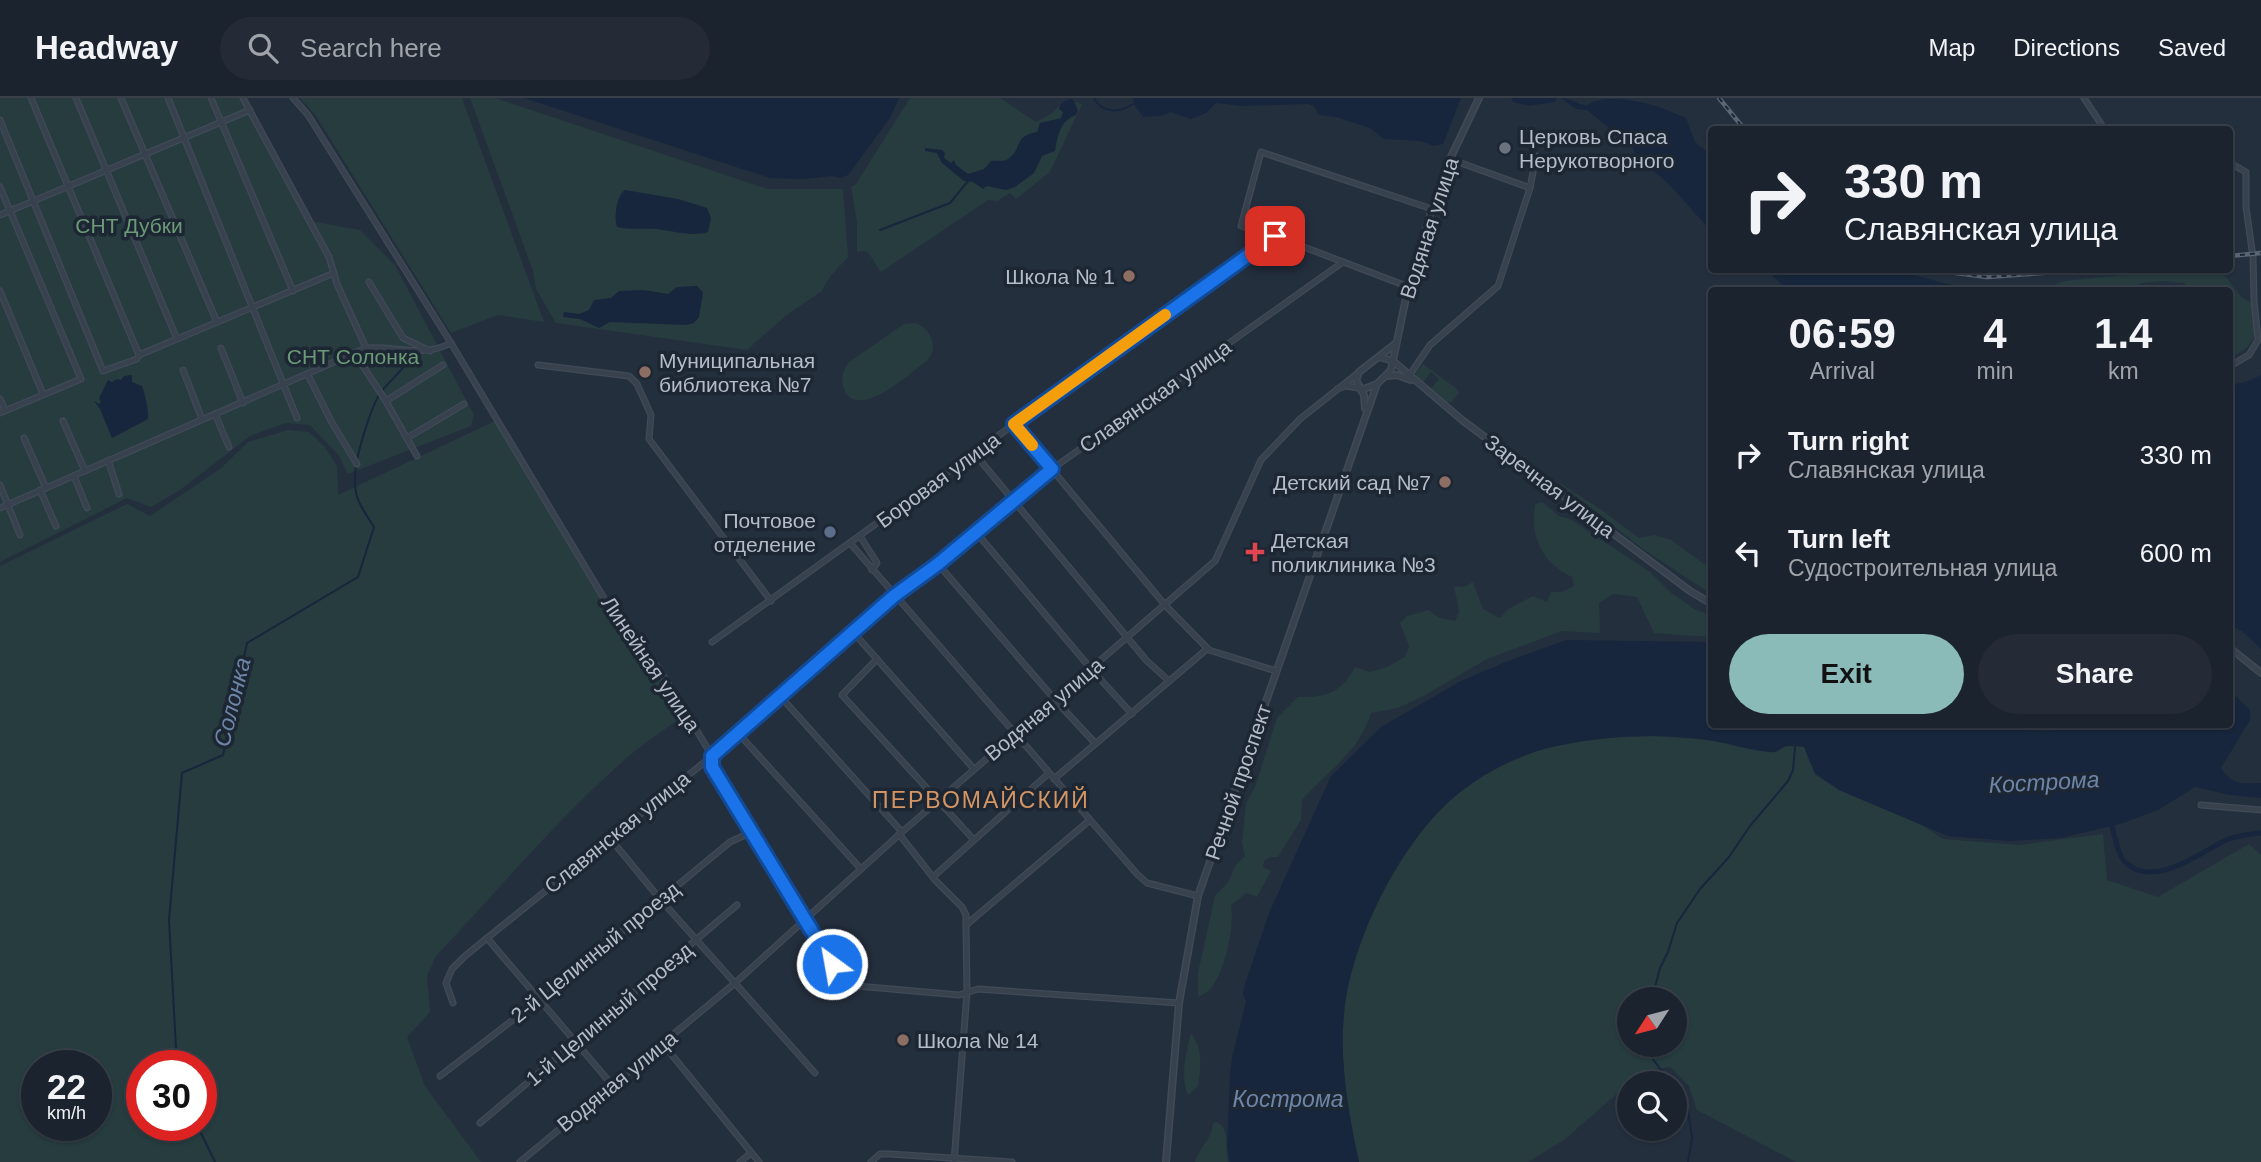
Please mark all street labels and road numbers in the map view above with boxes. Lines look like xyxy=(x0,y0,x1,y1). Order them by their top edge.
street label: Водяная улица xyxy=(1395,154,1463,301)
street label: Славянская улица xyxy=(1075,335,1235,457)
street label: Боровая улица xyxy=(872,427,1004,532)
street label: Заречная улица xyxy=(1481,430,1620,542)
street label: Линейная улица xyxy=(597,592,705,736)
street label: Водяная улица xyxy=(980,653,1108,765)
street label: Речной проспект xyxy=(1201,701,1276,863)
street label: Славянская улица xyxy=(540,766,694,898)
street label: 2-й Целинный проезд xyxy=(506,877,684,1027)
street label: 1-й Целинный проезд xyxy=(521,938,697,1090)
street label: Водяная улица xyxy=(553,1026,682,1136)

